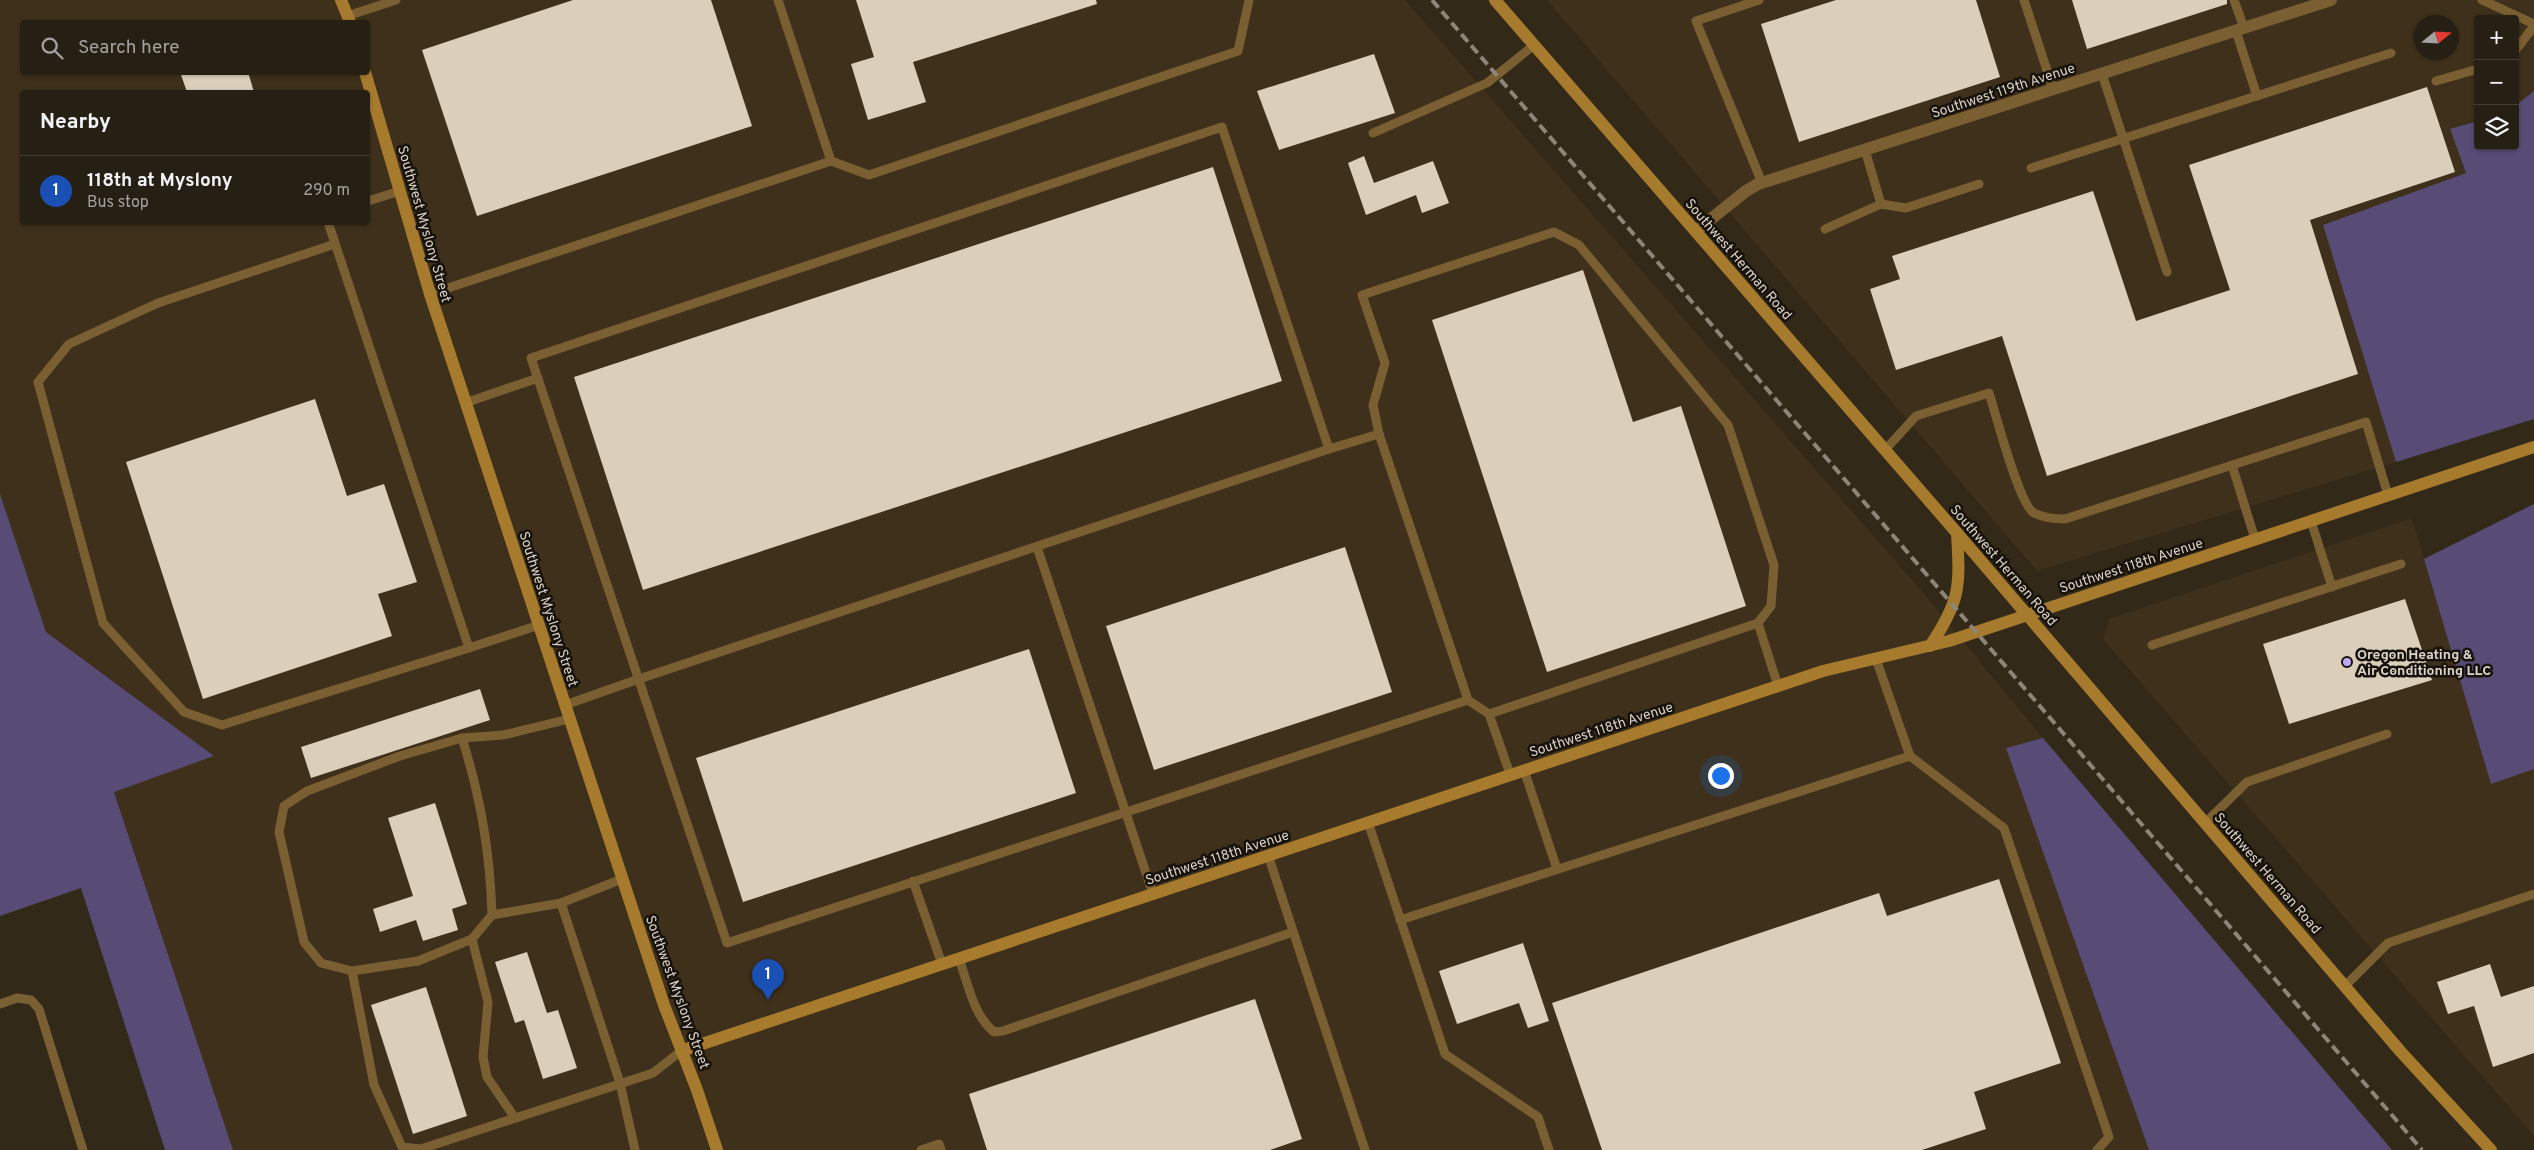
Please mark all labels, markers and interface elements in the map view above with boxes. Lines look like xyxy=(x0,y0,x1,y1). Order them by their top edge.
north arrow xyxy=(2414,15,2459,60)
map controls xyxy=(2474,15,2519,150)
button: + xyxy=(2474,15,2519,60)
search box xyxy=(20,20,370,75)
icon: search xyxy=(38,34,66,62)
text: Search here xyxy=(78,36,180,60)
street label: Southwest 119th Avenue xyxy=(1929,60,2077,123)
button: − xyxy=(2474,60,2519,105)
button: layers xyxy=(2474,105,2519,150)
text: Nearby xyxy=(40,109,111,136)
street label: Southwest Myslony Street xyxy=(393,144,454,305)
text: 118th at Myslony xyxy=(87,169,233,193)
text: 1 xyxy=(53,181,59,201)
text: 290 m xyxy=(303,181,350,201)
text: Bus stop xyxy=(87,193,149,213)
street label: Southwest Herman Road xyxy=(1681,196,1795,324)
street label: Southwest Herman Road xyxy=(1946,502,2060,630)
street label: Southwest Myslony Street xyxy=(514,530,581,689)
street label: Southwest 118th Avenue xyxy=(2057,535,2205,598)
place label: Oregon Heating & Air Conditioning LLC xyxy=(2357,647,2491,680)
marker: Oregon Heating & Air Conditioning LLC xyxy=(2341,656,2353,668)
street label: Southwest 118th Avenue xyxy=(1527,699,1675,762)
your location xyxy=(1708,763,1734,789)
street label: Southwest Herman Road xyxy=(2210,810,2324,938)
street label: Southwest 118th Avenue xyxy=(1143,827,1291,890)
street label: Southwest Myslony Street xyxy=(641,913,712,1072)
pin: 1 xyxy=(752,959,784,1000)

